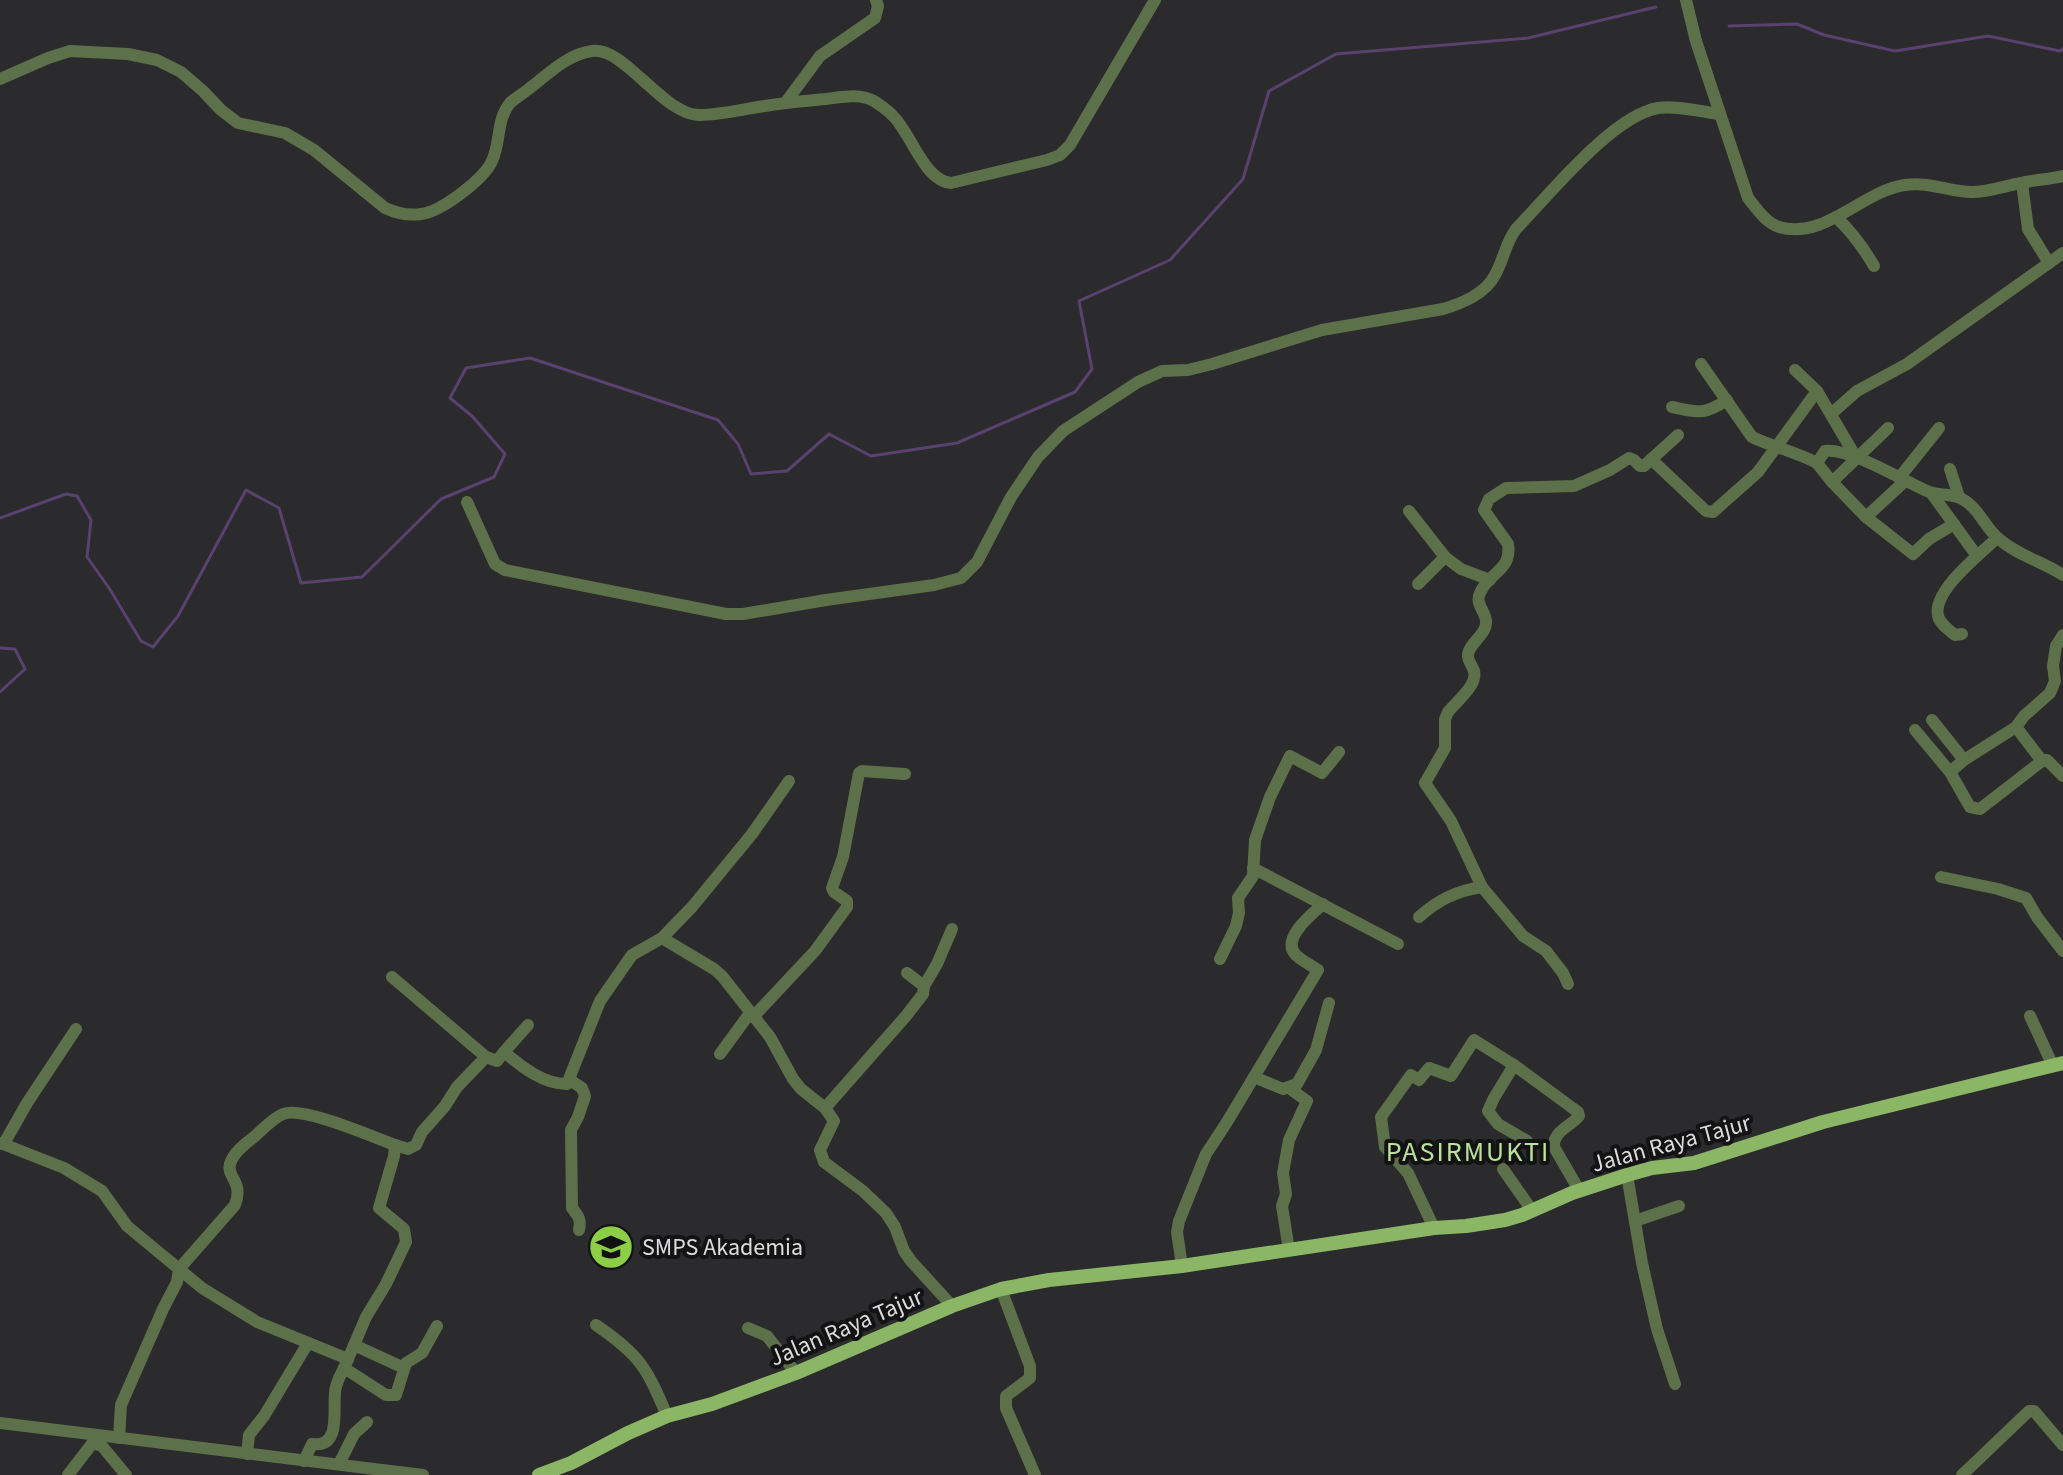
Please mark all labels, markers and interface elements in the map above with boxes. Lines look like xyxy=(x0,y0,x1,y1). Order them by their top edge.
street label: Jalan Raya Tajur xyxy=(1588,1105,1755,1182)
district label: PASIRMUKTI xyxy=(1386,1132,1550,1172)
school or university icon: SMPS Akademia xyxy=(587,1223,635,1271)
place label: SMPS Akademia xyxy=(642,1230,803,1265)
street label: Jalan Raya Tajur xyxy=(764,1279,929,1376)

